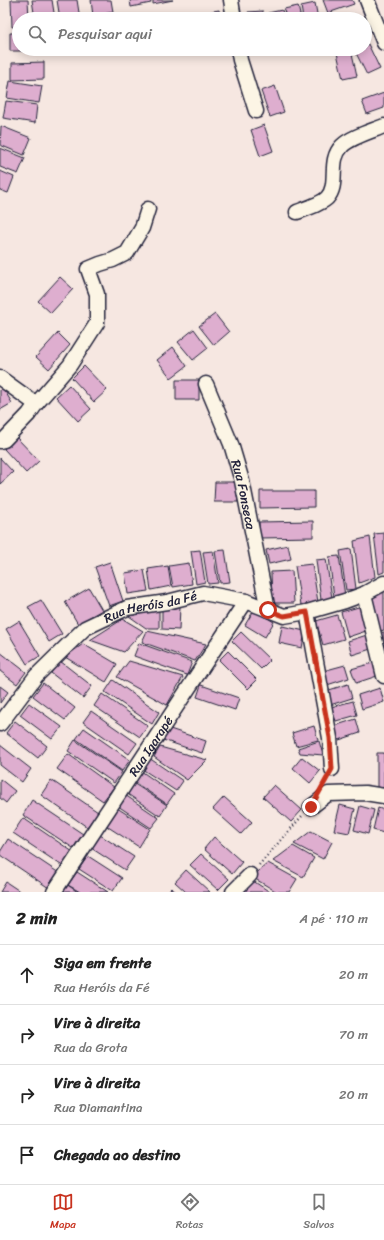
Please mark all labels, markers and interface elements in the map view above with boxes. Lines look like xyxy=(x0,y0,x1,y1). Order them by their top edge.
search box xyxy=(12,12,372,56)
text: Pesquisar aqui xyxy=(58,21,152,47)
icon: search xyxy=(26,23,48,45)
street label: Rua Fonseca xyxy=(224,457,263,532)
street label: Rua Heróis da Fé xyxy=(100,584,200,630)
route start xyxy=(259,601,277,619)
street label: Rua Igarapé xyxy=(122,711,179,781)
route end xyxy=(302,798,320,816)
text: 2 min xyxy=(16,903,57,933)
text: A pé · 110 m xyxy=(300,907,368,930)
text: Siga em frente xyxy=(54,950,151,976)
text: 20 m xyxy=(339,963,368,986)
icon: ahead xyxy=(16,964,38,986)
text: Rua Heróis da Fé xyxy=(54,976,150,999)
text: Vire à direita xyxy=(54,1010,140,1036)
text: 70 m xyxy=(339,1023,368,1046)
icon: right xyxy=(16,1024,38,1046)
text: Rua da Grota xyxy=(54,1036,127,1059)
text: Vire à direita xyxy=(54,1070,140,1096)
text: 20 m xyxy=(339,1083,368,1106)
icon: right xyxy=(16,1084,38,1106)
text: Rua Diamantina xyxy=(54,1096,143,1119)
text: Chegada ao destino xyxy=(54,1142,180,1168)
icon: arrive xyxy=(16,1144,38,1166)
tab: Mapa xyxy=(50,1191,76,1234)
tab: Rotas xyxy=(176,1191,203,1234)
tab: Salvos xyxy=(303,1191,334,1234)

